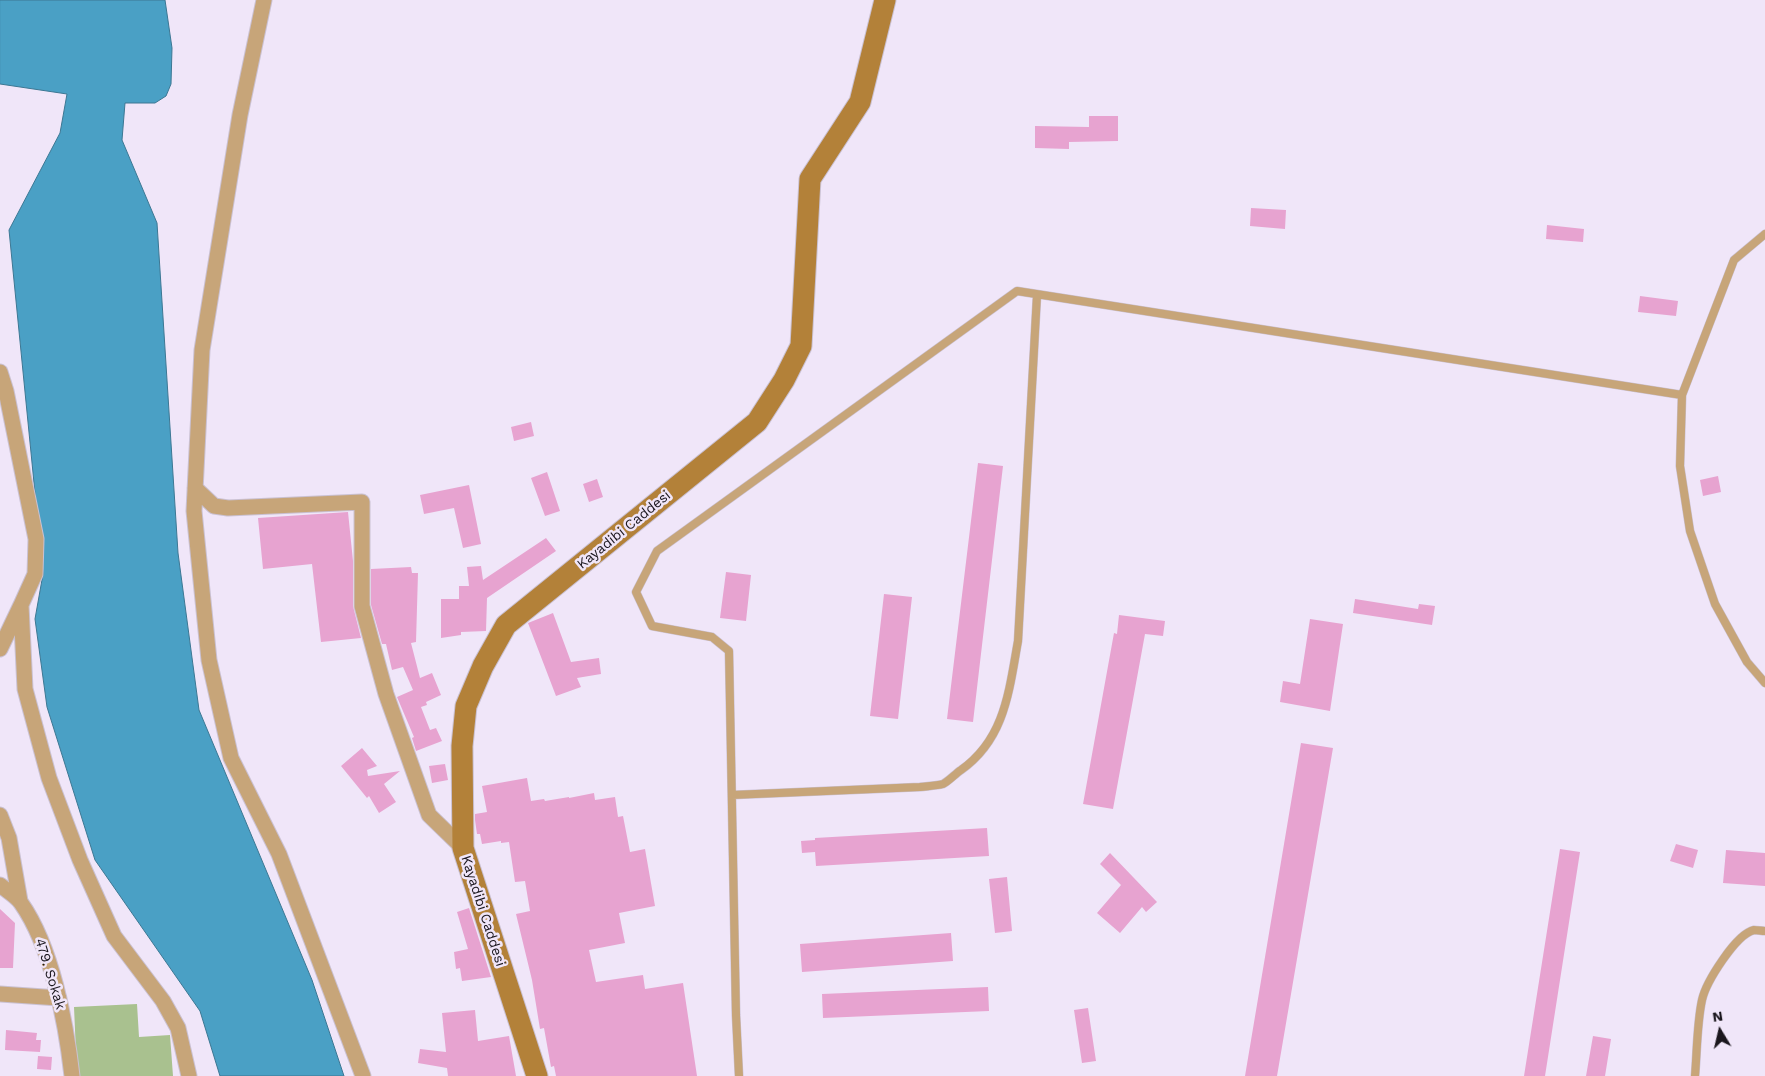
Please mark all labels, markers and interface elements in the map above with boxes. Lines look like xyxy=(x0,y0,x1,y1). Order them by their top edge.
street label: Kayadibi Caddesi xyxy=(574,487,674,573)
street label: Kayadibi Caddesi xyxy=(457,853,509,969)
street label: 479. Sokak xyxy=(31,936,69,1012)
north arrow xyxy=(1695,1006,1745,1056)
text: N xyxy=(1711,1007,1724,1025)

